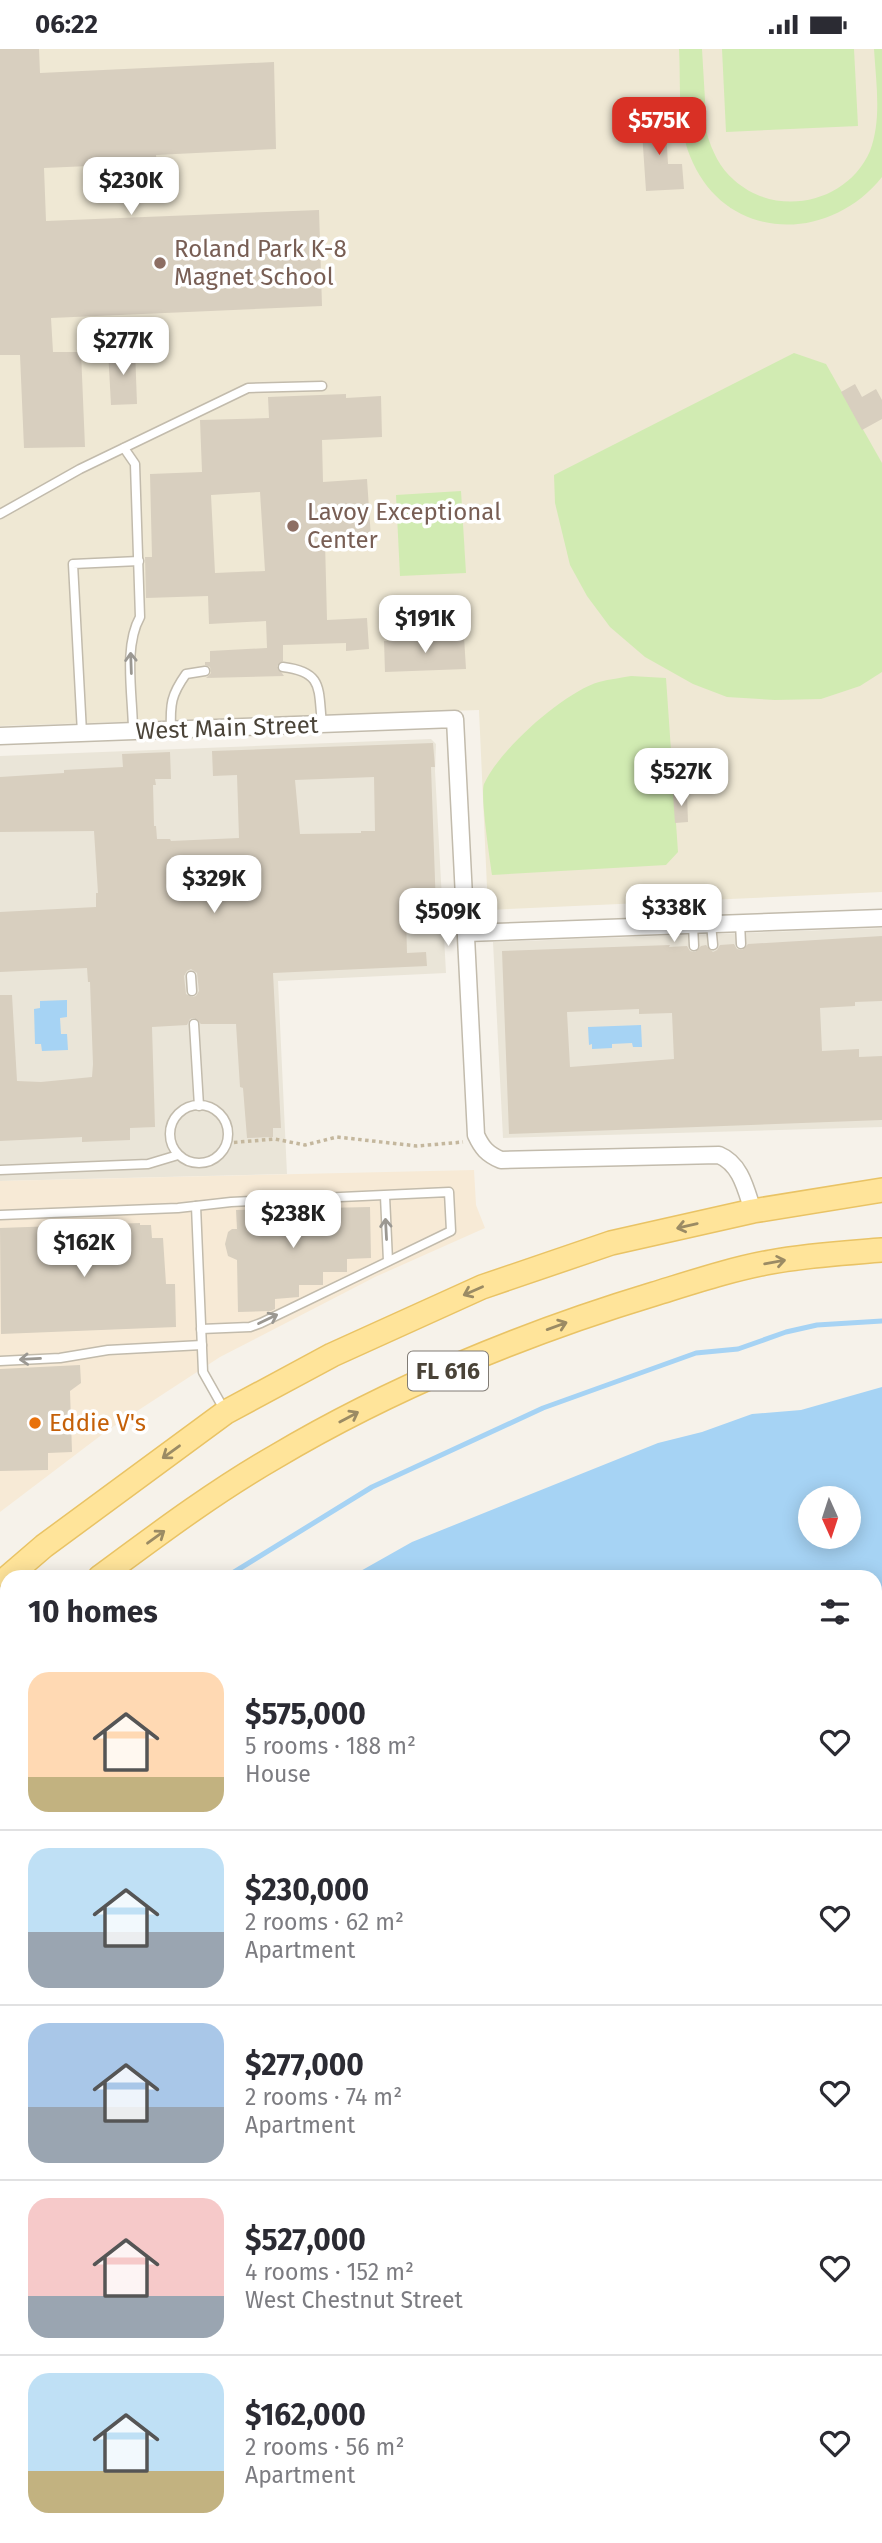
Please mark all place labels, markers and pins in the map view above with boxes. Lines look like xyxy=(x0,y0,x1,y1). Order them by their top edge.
pin: $575K xyxy=(610,97,708,157)
pin: $230K xyxy=(82,157,180,217)
place label: Roland Park K-8 Magnet School xyxy=(174,235,347,291)
marker: Roland Park K-8 Magnet School xyxy=(152,255,168,271)
pin: $277K xyxy=(74,317,172,377)
place label: Lavoy Exceptional Center xyxy=(307,498,501,554)
marker: Lavoy Exceptional Center xyxy=(285,518,301,534)
pin: $191K xyxy=(376,595,474,655)
pin: $527K xyxy=(632,749,730,808)
pin: $329K xyxy=(165,855,263,915)
pin: $338K xyxy=(625,885,723,944)
pin: $509K xyxy=(399,888,497,948)
pin: $238K xyxy=(244,1191,342,1250)
pin: $162K xyxy=(35,1219,133,1279)
place label: Eddie V's xyxy=(49,1409,146,1437)
marker: Eddie V's xyxy=(27,1415,43,1431)

